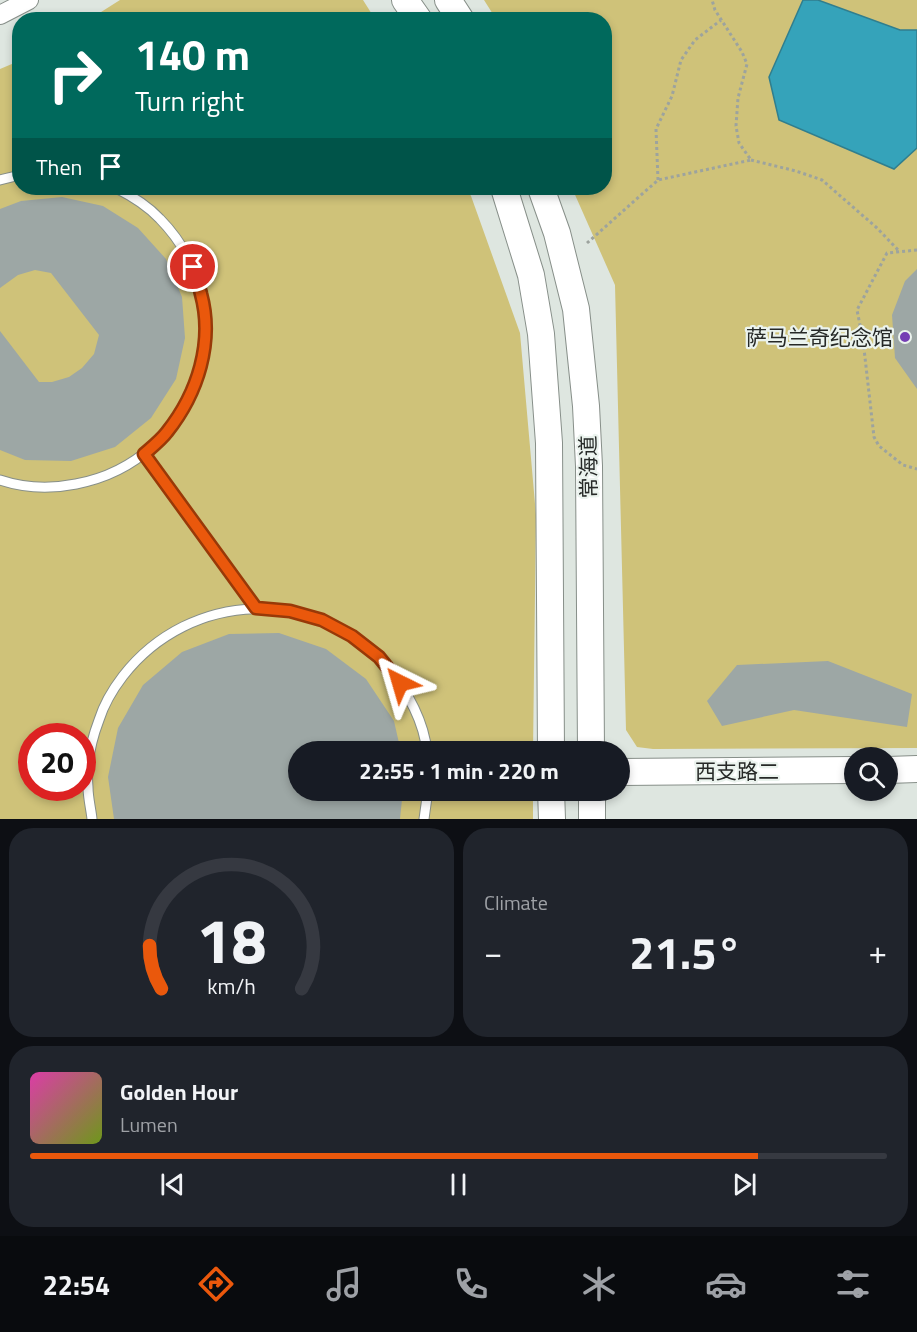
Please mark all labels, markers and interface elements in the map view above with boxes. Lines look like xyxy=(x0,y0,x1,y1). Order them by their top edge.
text: 140 m xyxy=(135,22,250,86)
icon: right xyxy=(36,36,114,114)
text: Turn right xyxy=(135,80,244,121)
text: Then xyxy=(36,150,82,184)
icon: arrive xyxy=(94,150,127,183)
pin xyxy=(167,241,218,292)
icon: arrive xyxy=(176,250,209,283)
place label: 萨马兰奇纪念馆 xyxy=(746,321,893,353)
marker: 萨马兰奇纪念馆 xyxy=(898,330,912,344)
street label: 常海道 xyxy=(571,435,605,499)
position arrow xyxy=(368,651,432,715)
speed limit sign: 20 xyxy=(18,723,96,801)
map controls xyxy=(844,747,898,801)
button: search xyxy=(844,747,898,801)
text: 22:55 · 1 min · 220 m xyxy=(359,754,559,788)
street label: 西支路二 xyxy=(695,755,779,787)
text: Climate xyxy=(484,887,548,918)
text: 18 xyxy=(197,892,266,987)
text: 21.5° xyxy=(629,918,742,986)
text: − xyxy=(484,927,502,977)
text: + xyxy=(869,927,887,977)
text: km/h xyxy=(207,971,256,1003)
text: Golden Hour xyxy=(120,1075,238,1109)
text: Lumen xyxy=(120,1109,178,1140)
icon: previous xyxy=(156,1168,189,1201)
icon: pause xyxy=(442,1168,475,1201)
icon: next xyxy=(728,1168,761,1201)
icon: directions xyxy=(195,1263,237,1305)
icon: music xyxy=(323,1263,365,1305)
icon: phone xyxy=(450,1263,492,1305)
icon: climate xyxy=(578,1263,620,1305)
icon: car xyxy=(705,1263,747,1305)
icon: filters xyxy=(832,1263,874,1305)
text: 22:54 xyxy=(43,1264,110,1305)

